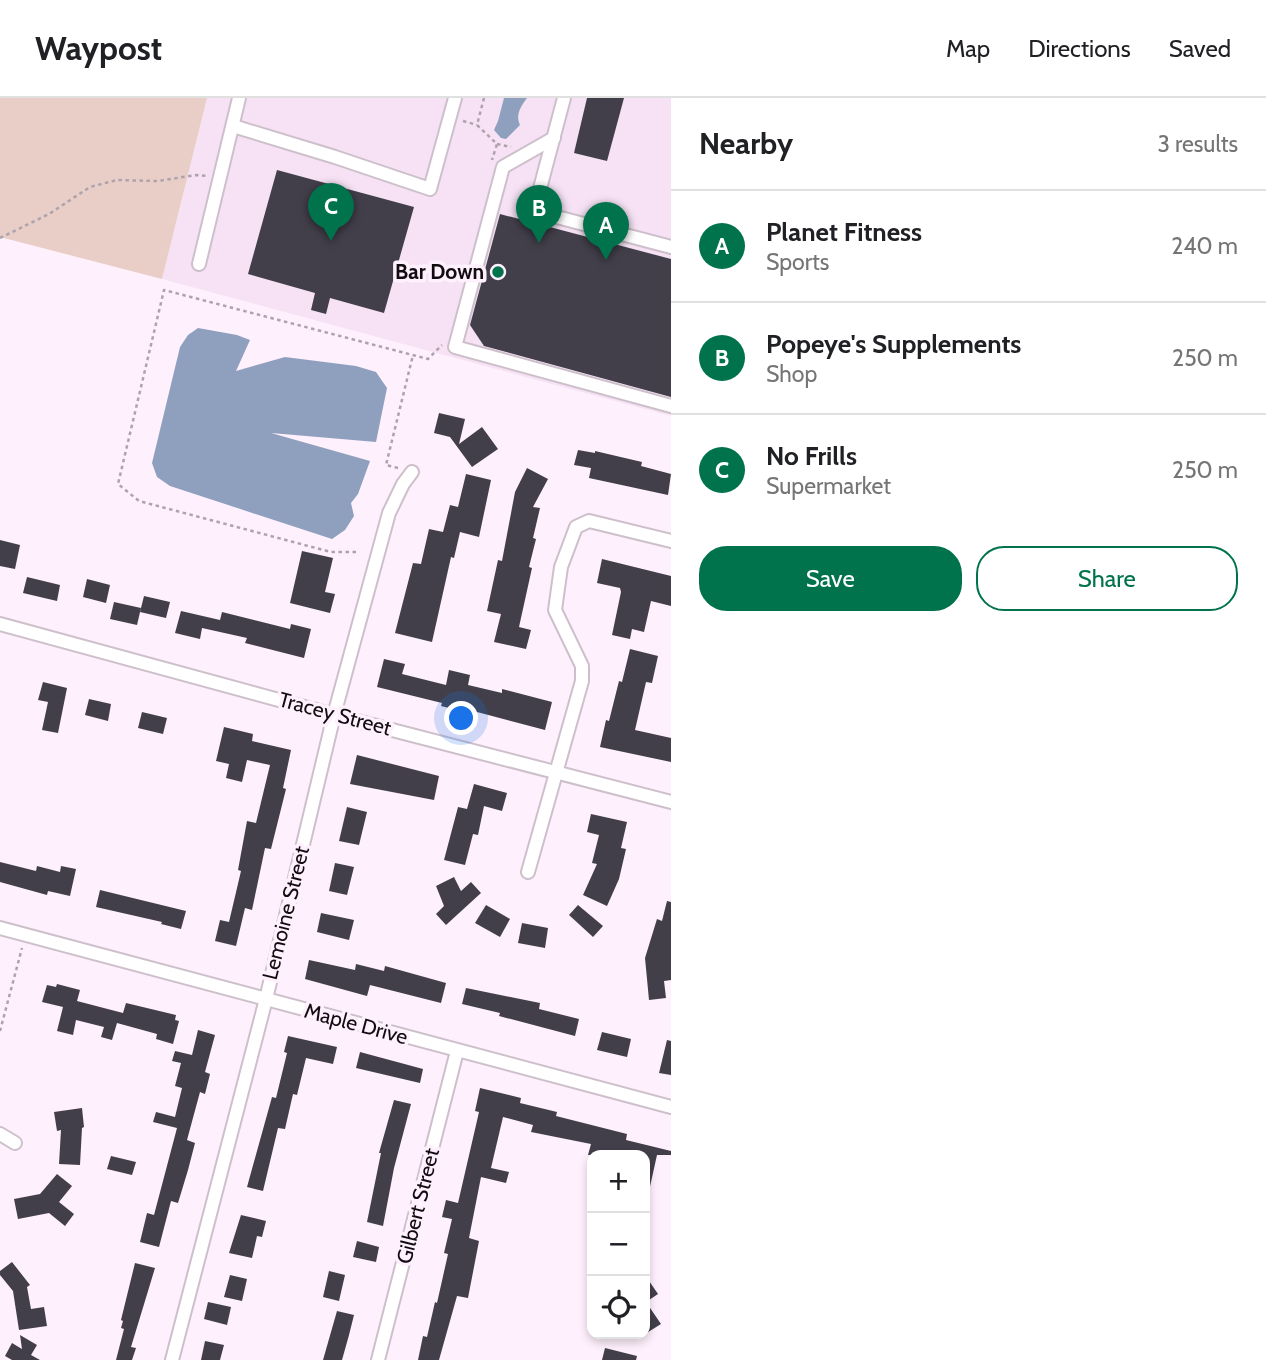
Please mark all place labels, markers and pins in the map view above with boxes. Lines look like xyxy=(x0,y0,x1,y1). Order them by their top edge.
pin: C xyxy=(308,183,354,241)
pin: B xyxy=(516,185,562,243)
pin: A xyxy=(583,202,629,260)
place label: Bar Down xyxy=(395,259,484,284)
marker: Bar Down xyxy=(490,264,506,280)

